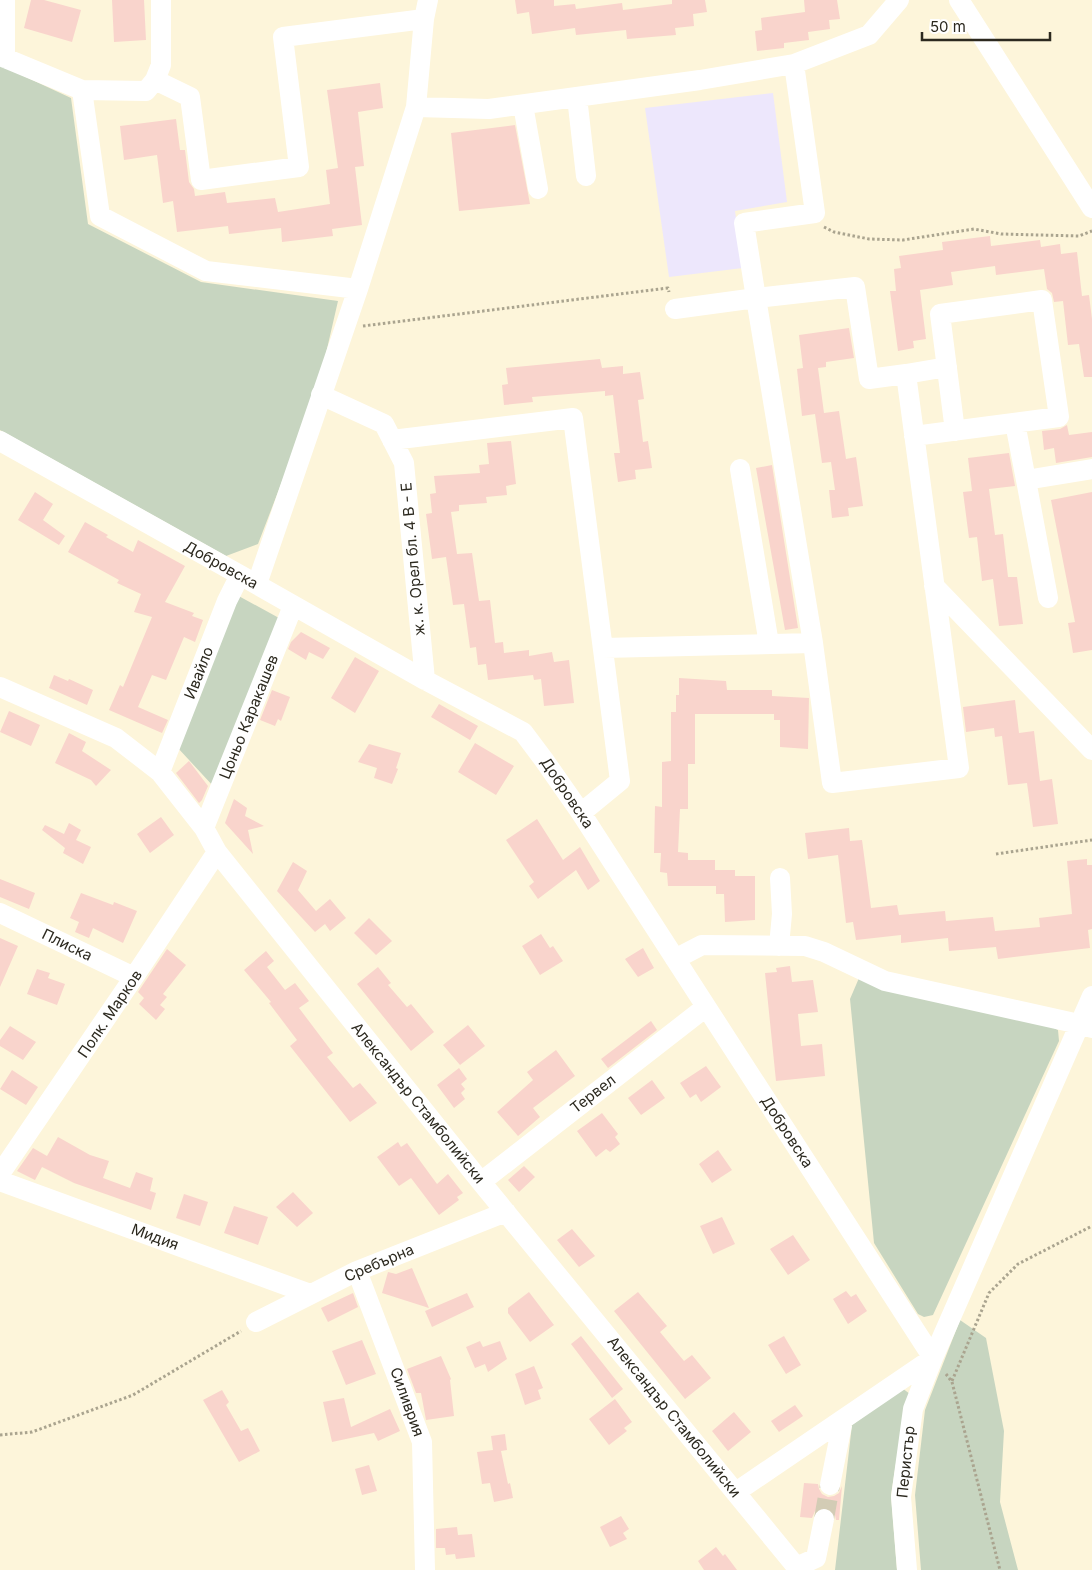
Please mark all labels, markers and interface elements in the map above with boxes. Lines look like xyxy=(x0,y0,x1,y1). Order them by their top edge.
scale bar xyxy=(922,10,1050,42)
text: 50 m xyxy=(930,17,966,36)
street label: ж. к. Орел бл. 4 В - Е xyxy=(396,482,429,636)
street label: Добровска xyxy=(181,536,262,593)
street label: Ивайло xyxy=(180,644,217,702)
street label: Цоньо Каракашев xyxy=(215,652,282,782)
street label: Добровска xyxy=(537,753,598,832)
street label: Плиска xyxy=(39,924,96,965)
street label: Полк. Марков xyxy=(73,966,146,1061)
street label: Александър Стамболийски xyxy=(348,1018,489,1187)
street label: Тервел xyxy=(566,1070,619,1117)
street label: Добровска xyxy=(757,1092,818,1171)
street label: Мидия xyxy=(129,1219,181,1254)
street label: Сребърна xyxy=(341,1239,417,1286)
street label: Александър Стамболийски xyxy=(604,1332,745,1501)
street label: Силиврия xyxy=(386,1365,429,1439)
street label: Перистър xyxy=(892,1425,919,1499)

